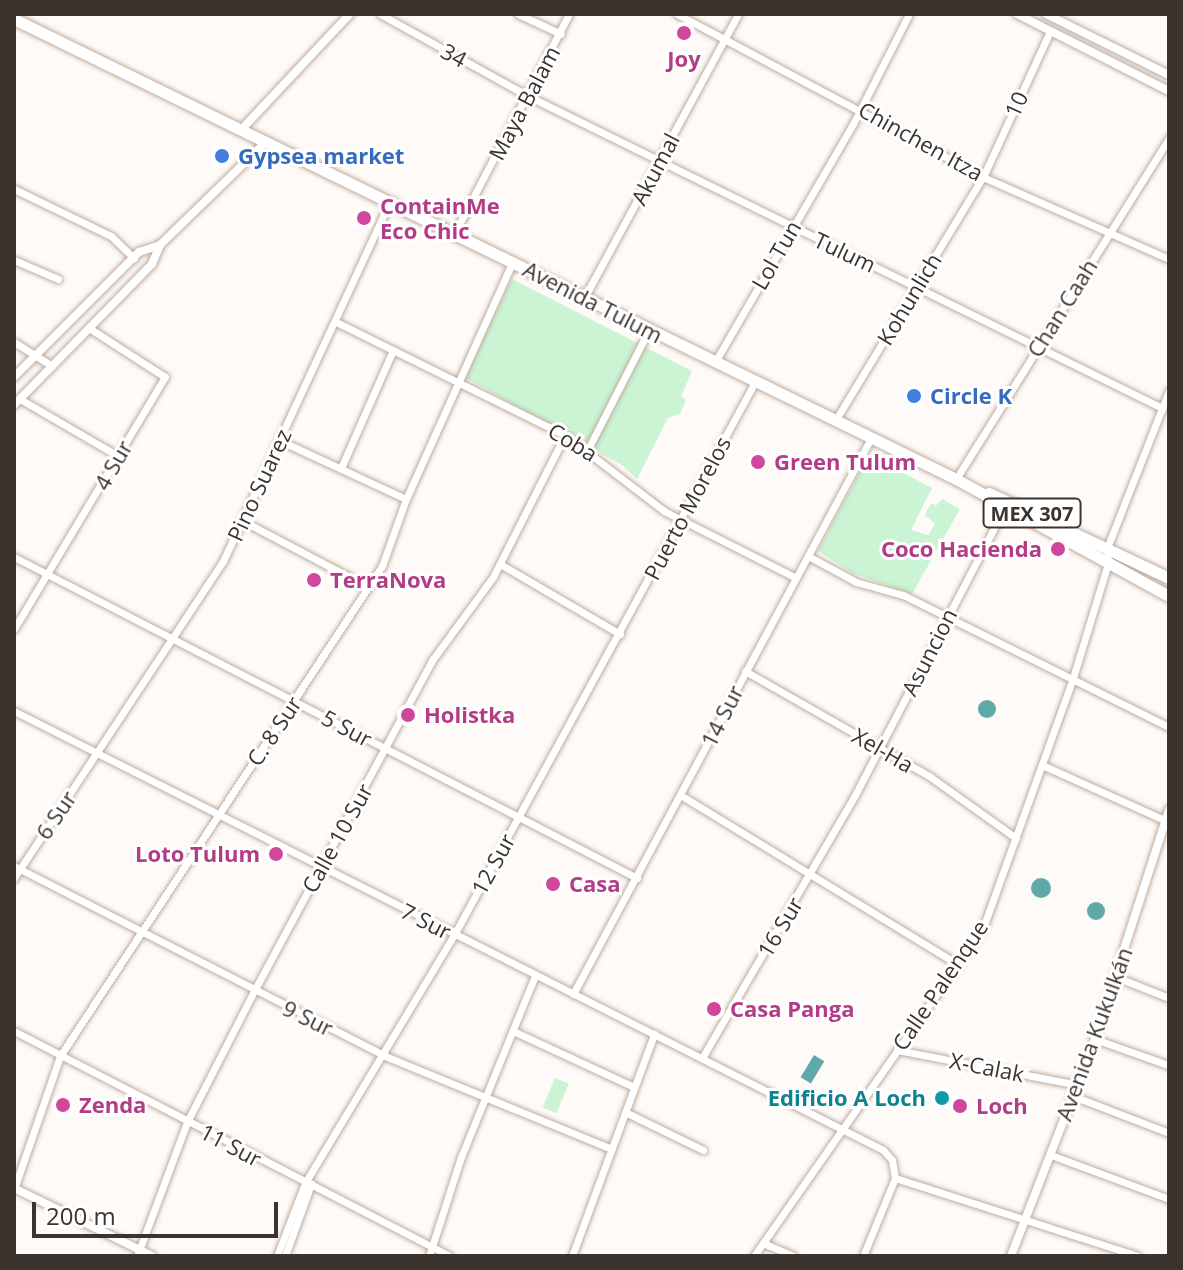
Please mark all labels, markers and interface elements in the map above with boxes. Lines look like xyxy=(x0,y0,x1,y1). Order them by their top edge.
marker: Joy xyxy=(675,24,693,42)
street label: 34 xyxy=(437,37,471,73)
street label: Maya Balam xyxy=(483,41,565,165)
place label: Joy xyxy=(667,46,701,72)
street label: 10 xyxy=(999,87,1033,121)
street label: Chinchen Itza xyxy=(854,96,988,186)
street label: Akumal xyxy=(625,129,685,209)
place label: Gypsea market xyxy=(238,143,404,169)
marker: Gypsea market xyxy=(213,147,231,165)
place label: ContainMe Eco Chic xyxy=(380,192,500,244)
marker: ContainMe Eco Chic xyxy=(355,209,373,227)
street label: Lol Tun xyxy=(746,216,806,294)
street label: Tulum xyxy=(810,226,880,278)
street label: Kohunlich xyxy=(871,248,947,350)
street label: Chan Caah xyxy=(1022,254,1102,362)
street label: Avenida Tulum xyxy=(519,256,667,348)
place label: Circle K xyxy=(930,383,1012,409)
marker: Circle K xyxy=(905,387,923,405)
street label: Coba xyxy=(544,417,602,467)
street label: Pino Suarez xyxy=(222,425,296,545)
street label: Puerto Morelos xyxy=(638,432,736,584)
street label: 4 Sur xyxy=(88,436,138,494)
place label: Green Tulum xyxy=(774,449,916,475)
marker: Green Tulum xyxy=(749,453,767,471)
road number: MEX 307 xyxy=(982,497,1082,529)
place label: Coco Hacienda xyxy=(881,536,1042,562)
marker: Coco Hacienda xyxy=(1049,540,1067,558)
place label: TerraNova xyxy=(330,567,446,593)
marker: TerraNova xyxy=(305,571,323,589)
street label: Asuncion xyxy=(896,604,962,700)
street label: 14 Sur xyxy=(695,681,749,751)
street label: C. 8 Sur xyxy=(241,691,307,771)
place label: Holistka xyxy=(424,702,515,728)
street label: 5 Sur xyxy=(317,704,377,752)
marker: Holistka xyxy=(399,706,417,724)
street label: Xel-Ha xyxy=(848,722,918,778)
street label: Calle 10 Sur xyxy=(296,779,378,897)
street label: 6 Sur xyxy=(30,786,82,844)
street label: 12 Sur xyxy=(466,829,520,899)
place label: Loto Tulum xyxy=(135,841,260,867)
marker: Loto Tulum xyxy=(267,845,285,863)
place label: Casa xyxy=(569,871,621,897)
marker: Casa xyxy=(544,875,562,893)
street label: 16 Sur xyxy=(752,892,808,962)
street label: 7 Sur xyxy=(396,897,456,945)
street label: Calle Palenque xyxy=(887,915,993,1055)
street label: Avenida Kukulkán xyxy=(1050,944,1138,1124)
street label: 9 Sur xyxy=(278,995,338,1041)
place label: Casa Panga xyxy=(730,996,855,1022)
marker: Casa Panga xyxy=(705,1000,723,1018)
street label: X-Calak xyxy=(948,1047,1026,1087)
place label: Edificio A Loch xyxy=(768,1085,926,1111)
marker: Edificio A Loch xyxy=(933,1089,951,1107)
place label: Zenda xyxy=(79,1092,146,1118)
place label: Loch xyxy=(976,1093,1028,1119)
marker: Zenda xyxy=(54,1096,72,1114)
marker: Loch xyxy=(951,1097,969,1115)
street label: 11 Sur xyxy=(196,1118,266,1172)
scale bar xyxy=(36,1186,282,1236)
text: 200 m xyxy=(46,1199,116,1232)

